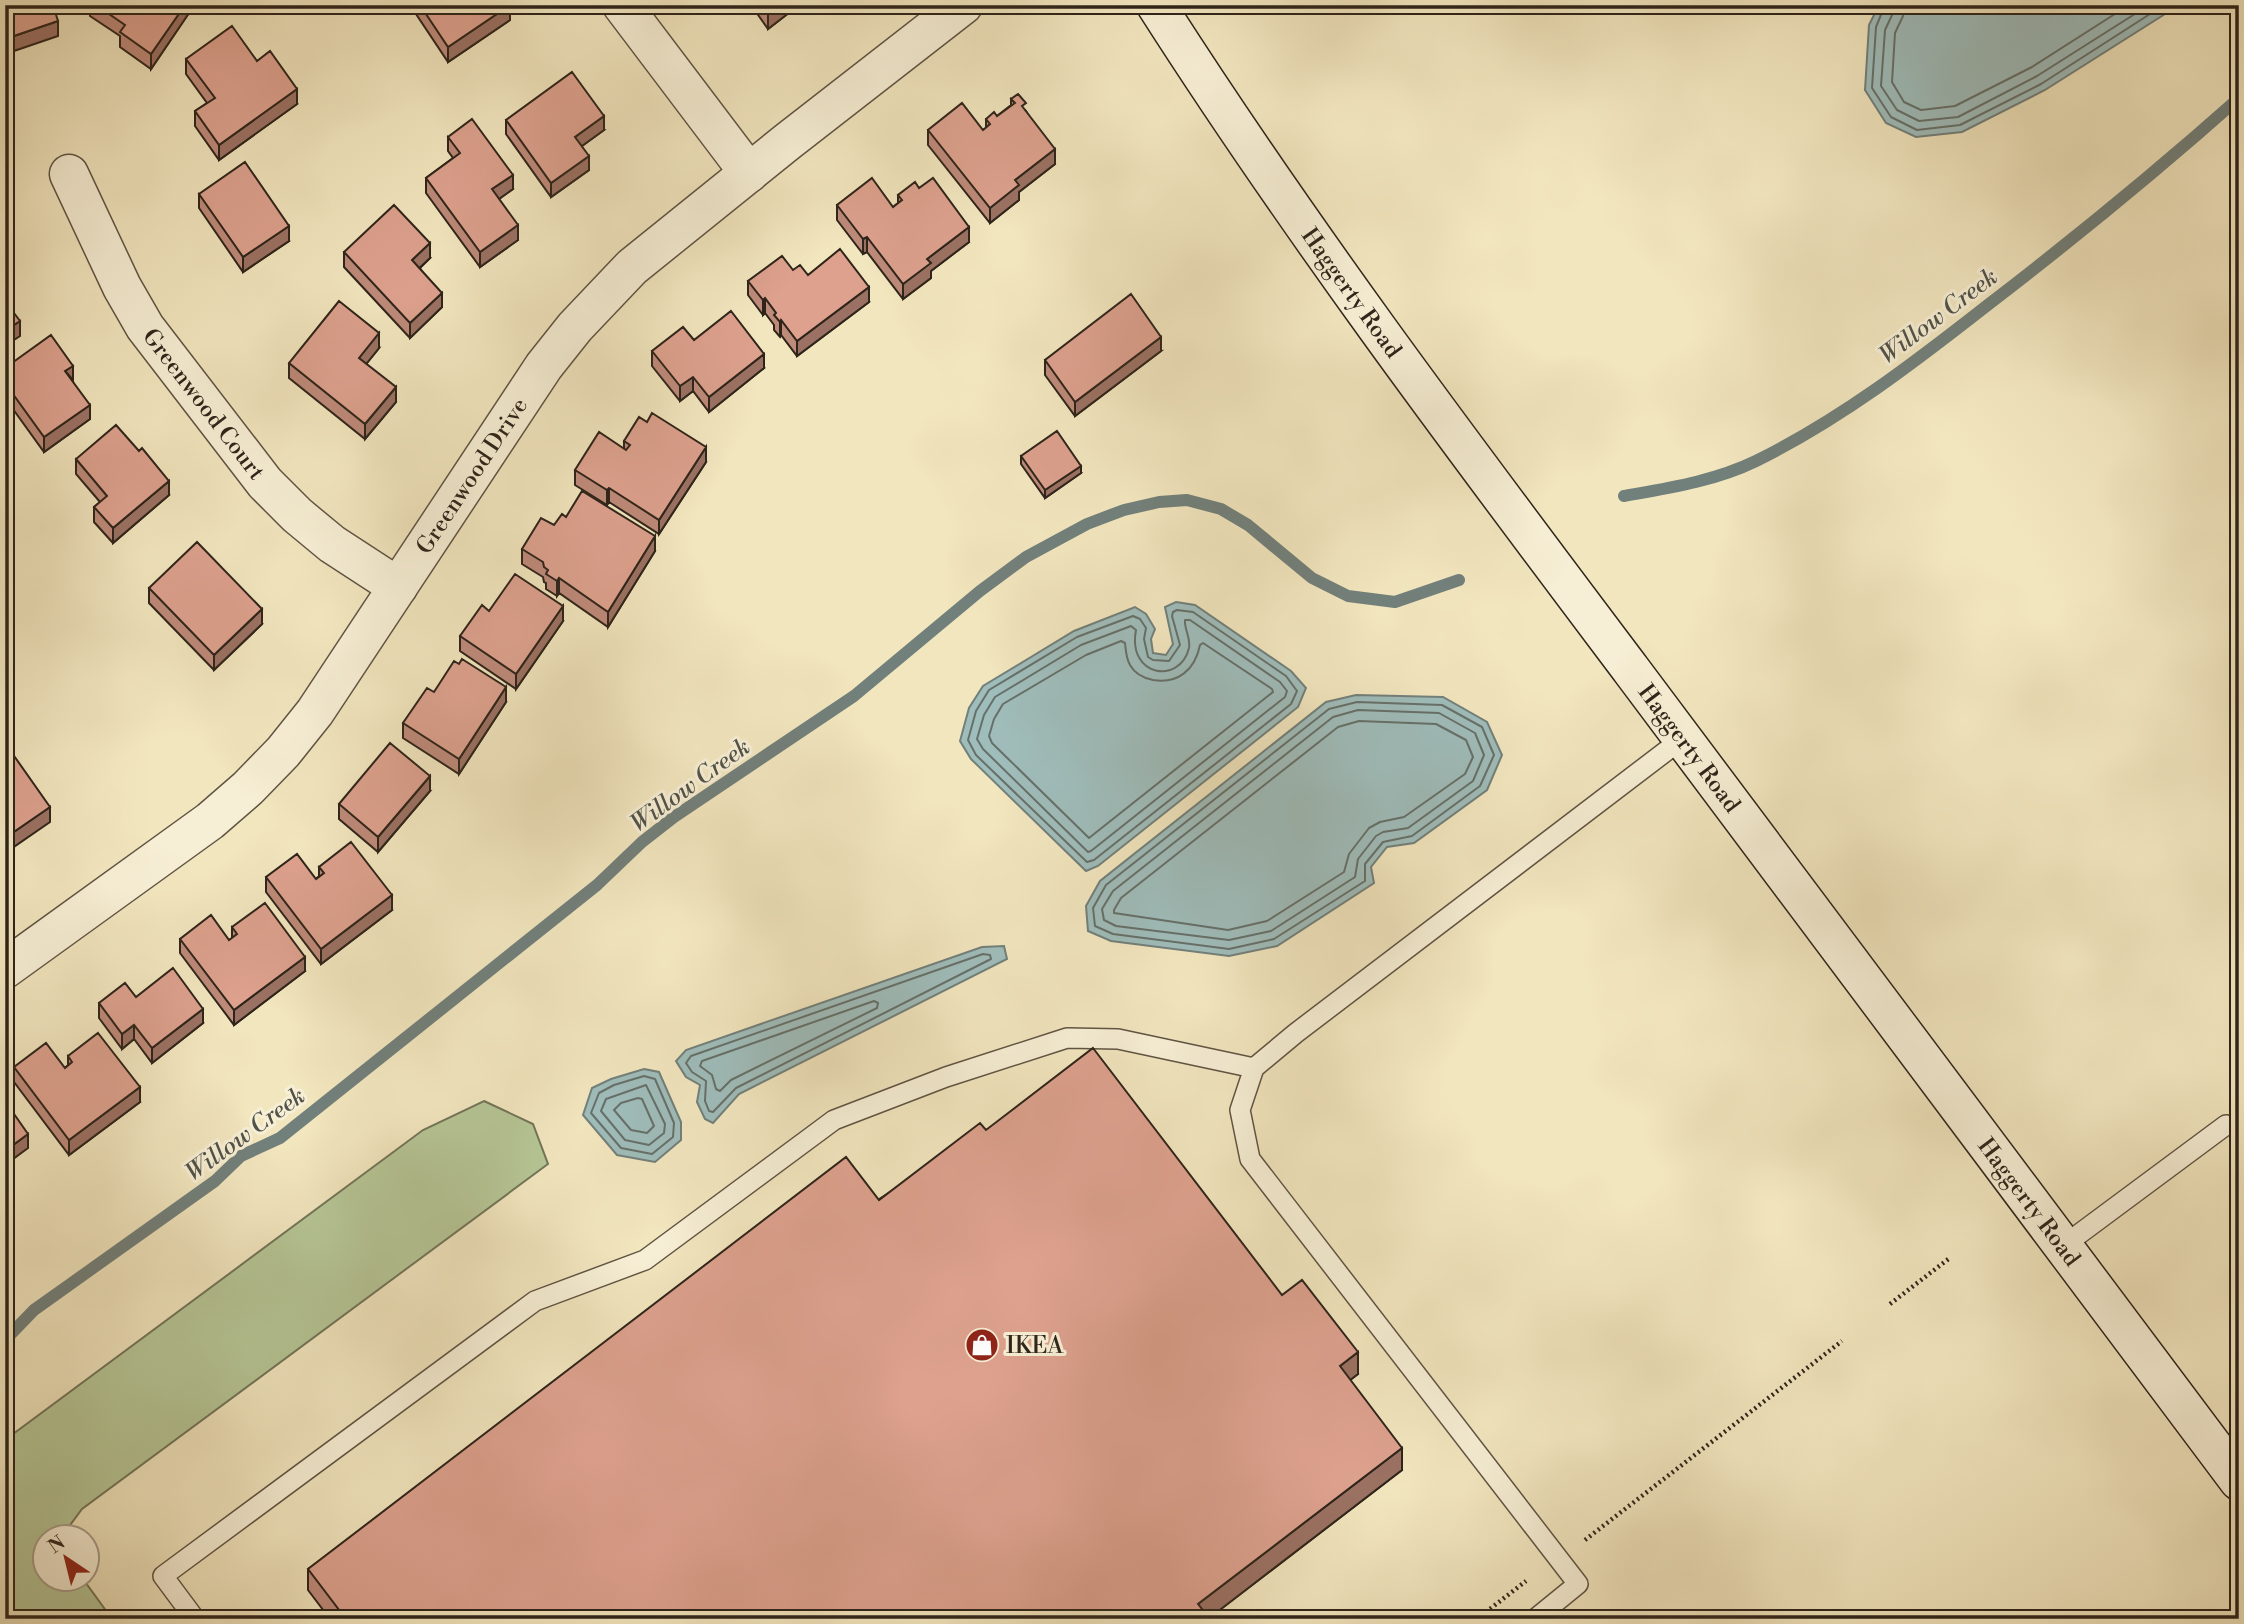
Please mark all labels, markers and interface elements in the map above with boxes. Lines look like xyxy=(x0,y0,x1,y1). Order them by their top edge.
street label: Haggerty Road xyxy=(1295,223,1407,364)
water label: Willow Creek xyxy=(1873,262,2004,371)
street label: Greenwood Court xyxy=(136,323,270,486)
street label: Greenwood Drive xyxy=(410,393,534,560)
street label: Haggerty Road xyxy=(1632,679,1746,818)
water label: Willow Creek xyxy=(625,732,756,839)
water label: Willow Creek xyxy=(180,1081,311,1188)
street label: Haggerty Road xyxy=(1971,1133,2086,1272)
shop icon: IKEA xyxy=(963,1326,1001,1364)
place label: IKEA xyxy=(1006,1332,1064,1360)
north arrow xyxy=(32,1522,102,1592)
text: N xyxy=(44,1531,70,1559)

